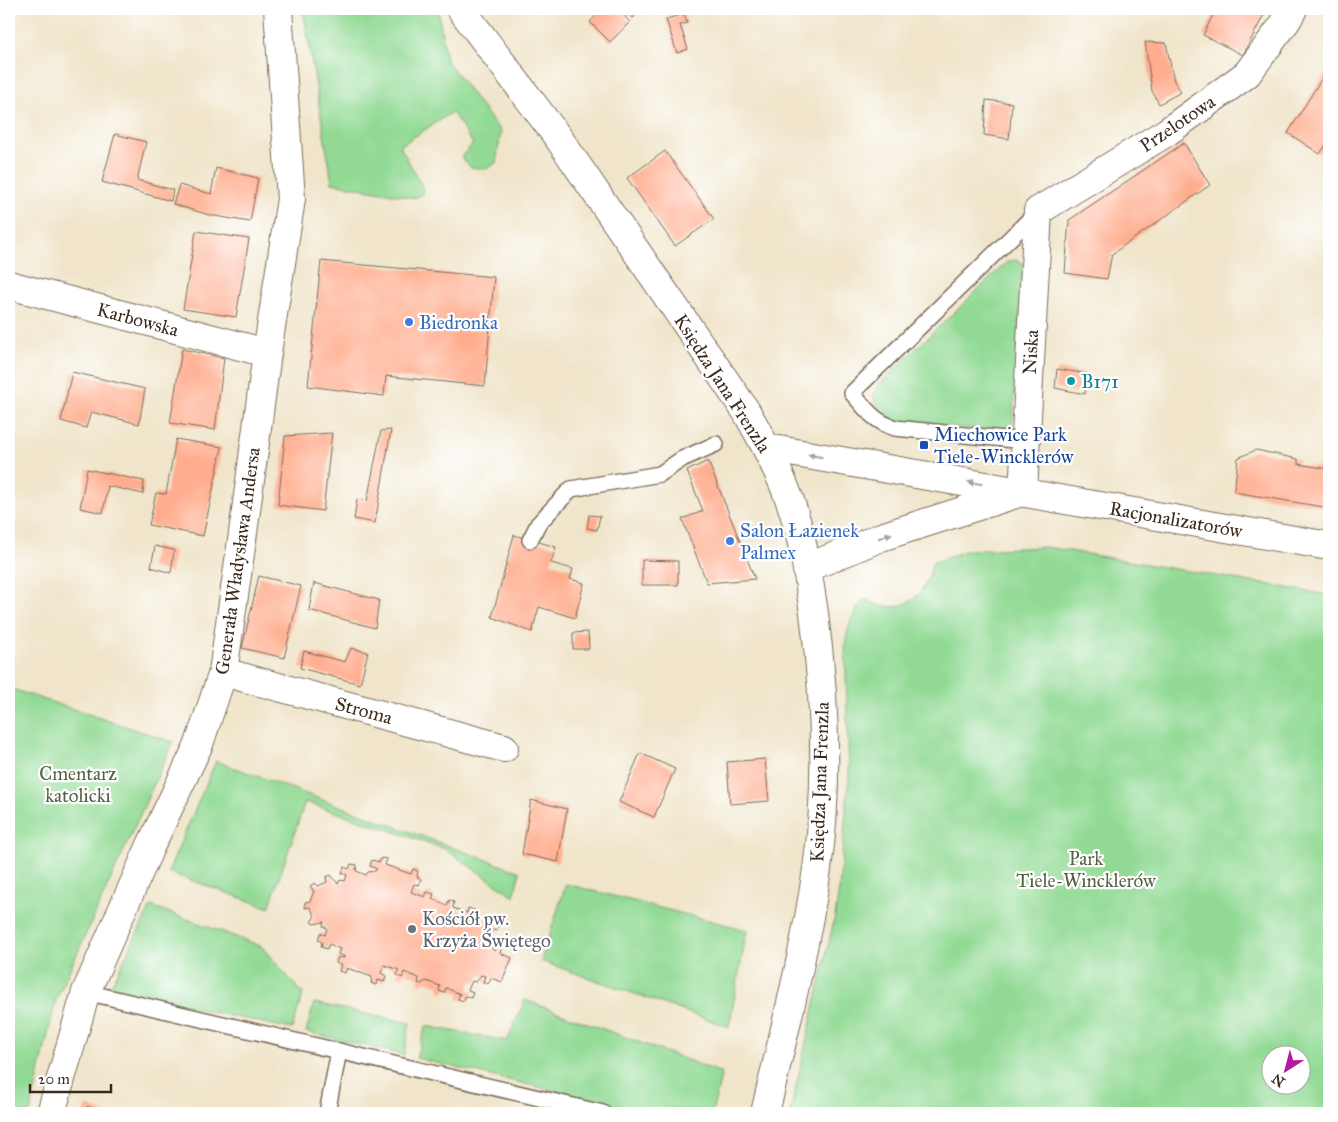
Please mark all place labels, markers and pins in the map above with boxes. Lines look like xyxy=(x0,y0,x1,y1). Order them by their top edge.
place label: Biedronka xyxy=(419,311,499,334)
marker: Biedronka xyxy=(403,316,415,328)
place label: B171 xyxy=(1081,370,1119,393)
marker: B171 xyxy=(1065,375,1077,387)
place label: Miechowice Park Tiele-Wincklerów xyxy=(934,423,1074,468)
marker: Miechowice Park Tiele-Wincklerów xyxy=(918,439,930,451)
place label: Salon Łazienek Palmex xyxy=(740,519,859,564)
marker: Salon Łazienek Palmex xyxy=(724,535,736,547)
place label: Kościół pw. Krzyża Świętego xyxy=(422,907,551,953)
marker: Kościół pw. Krzyża Świętego xyxy=(406,923,418,935)

